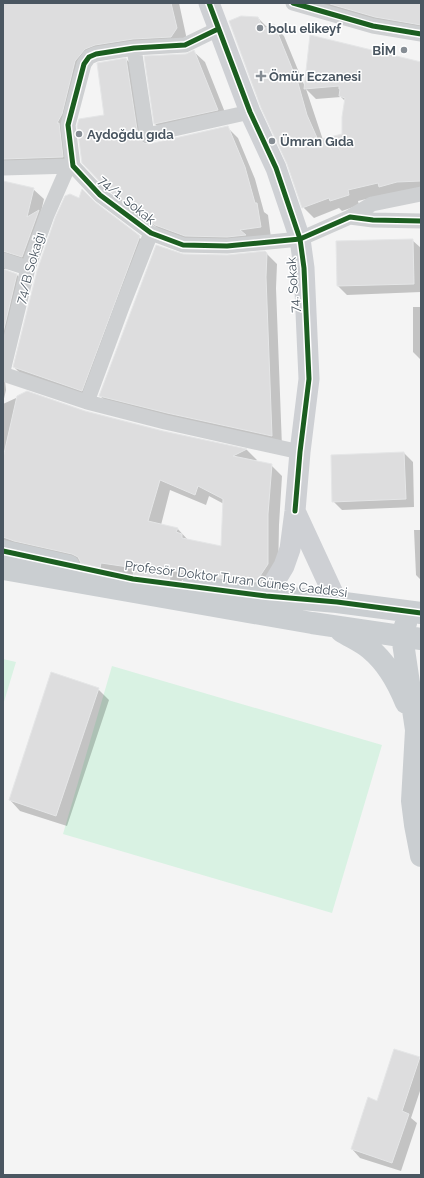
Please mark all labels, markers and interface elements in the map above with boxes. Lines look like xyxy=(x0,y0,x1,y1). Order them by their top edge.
place label: bolu elikeyf xyxy=(268,21,342,36)
marker: bolu elikeyf xyxy=(255,23,265,33)
place label: BİM xyxy=(372,43,396,58)
marker: BİM xyxy=(399,45,409,55)
place label: Ömür Eczanesi xyxy=(269,69,361,84)
marker: Ömür Eczanesi xyxy=(256,71,266,81)
place label: Aydoğdu gıda xyxy=(87,127,174,142)
marker: Aydoğdu gıda xyxy=(74,129,84,139)
place label: Ümran Gıda xyxy=(280,134,354,149)
marker: Ümran Gıda xyxy=(267,136,277,146)
street label: 74/1. Sokak xyxy=(96,173,159,228)
street label: 74/B Sokağı xyxy=(13,231,47,305)
street label: 74. Sokak xyxy=(284,257,302,313)
street label: Profesör Doktor Turan Güneş Caddesi xyxy=(124,558,348,600)

